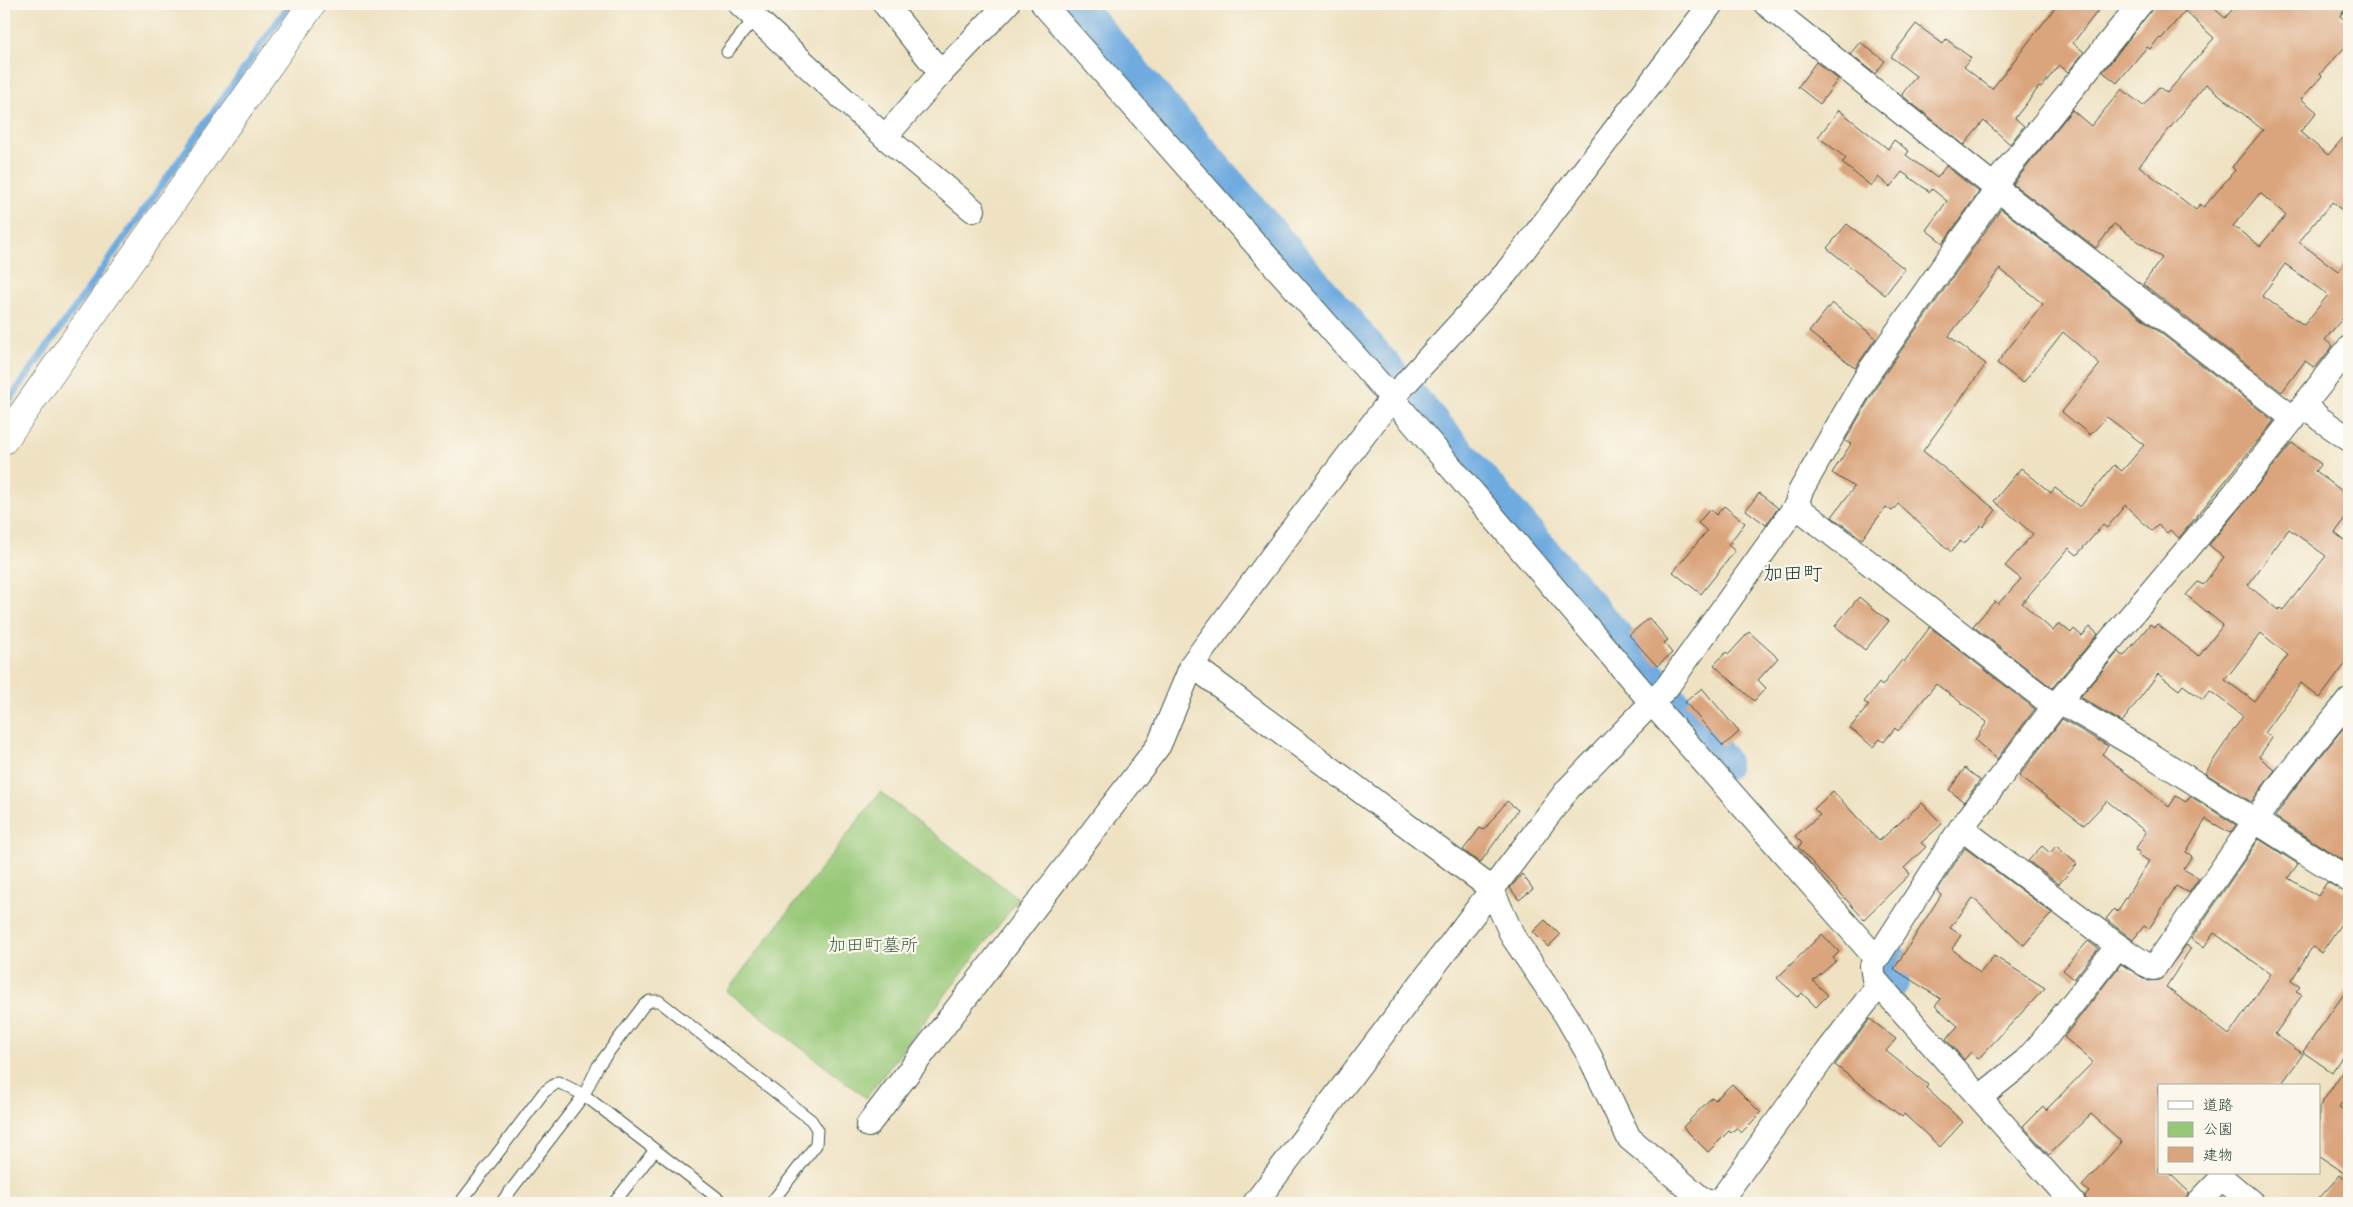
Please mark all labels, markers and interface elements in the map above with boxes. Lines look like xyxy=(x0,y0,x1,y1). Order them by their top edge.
district label: 加田町 xyxy=(1763,561,1823,590)
park label: 加田町墓所 xyxy=(828,934,918,960)
legend xyxy=(2158,1084,2320,1174)
text: 道路 xyxy=(2203,1095,2233,1117)
text: 公園 xyxy=(2203,1119,2233,1141)
text: 建物 xyxy=(2203,1145,2233,1167)

